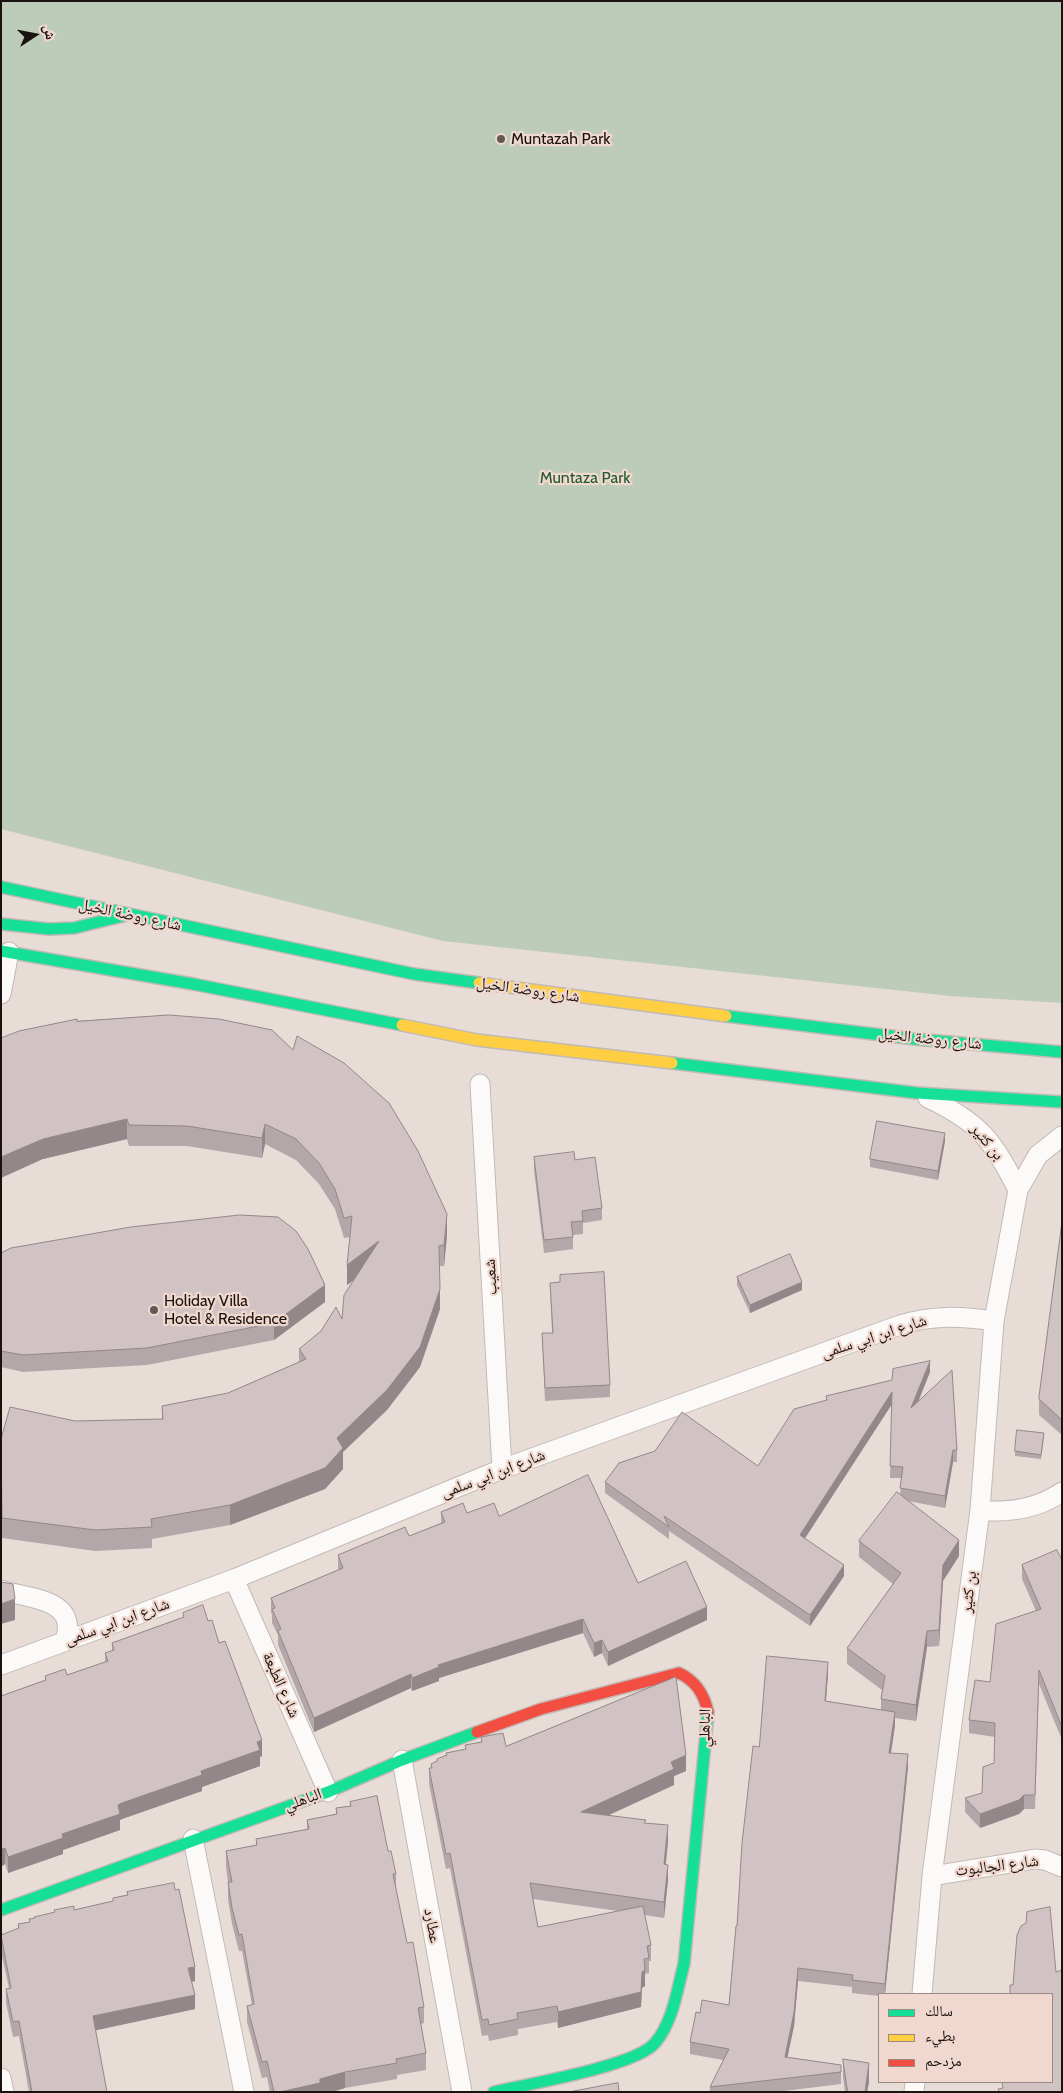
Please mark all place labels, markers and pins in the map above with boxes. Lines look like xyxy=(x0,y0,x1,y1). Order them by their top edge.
place label: Muntazah Park xyxy=(511,129,610,149)
marker: Muntazah Park xyxy=(495,133,507,145)
place label: Holiday Villa Hotel & Residence xyxy=(164,1291,287,1329)
marker: Holiday Villa Hotel & Residence xyxy=(148,1304,160,1316)

